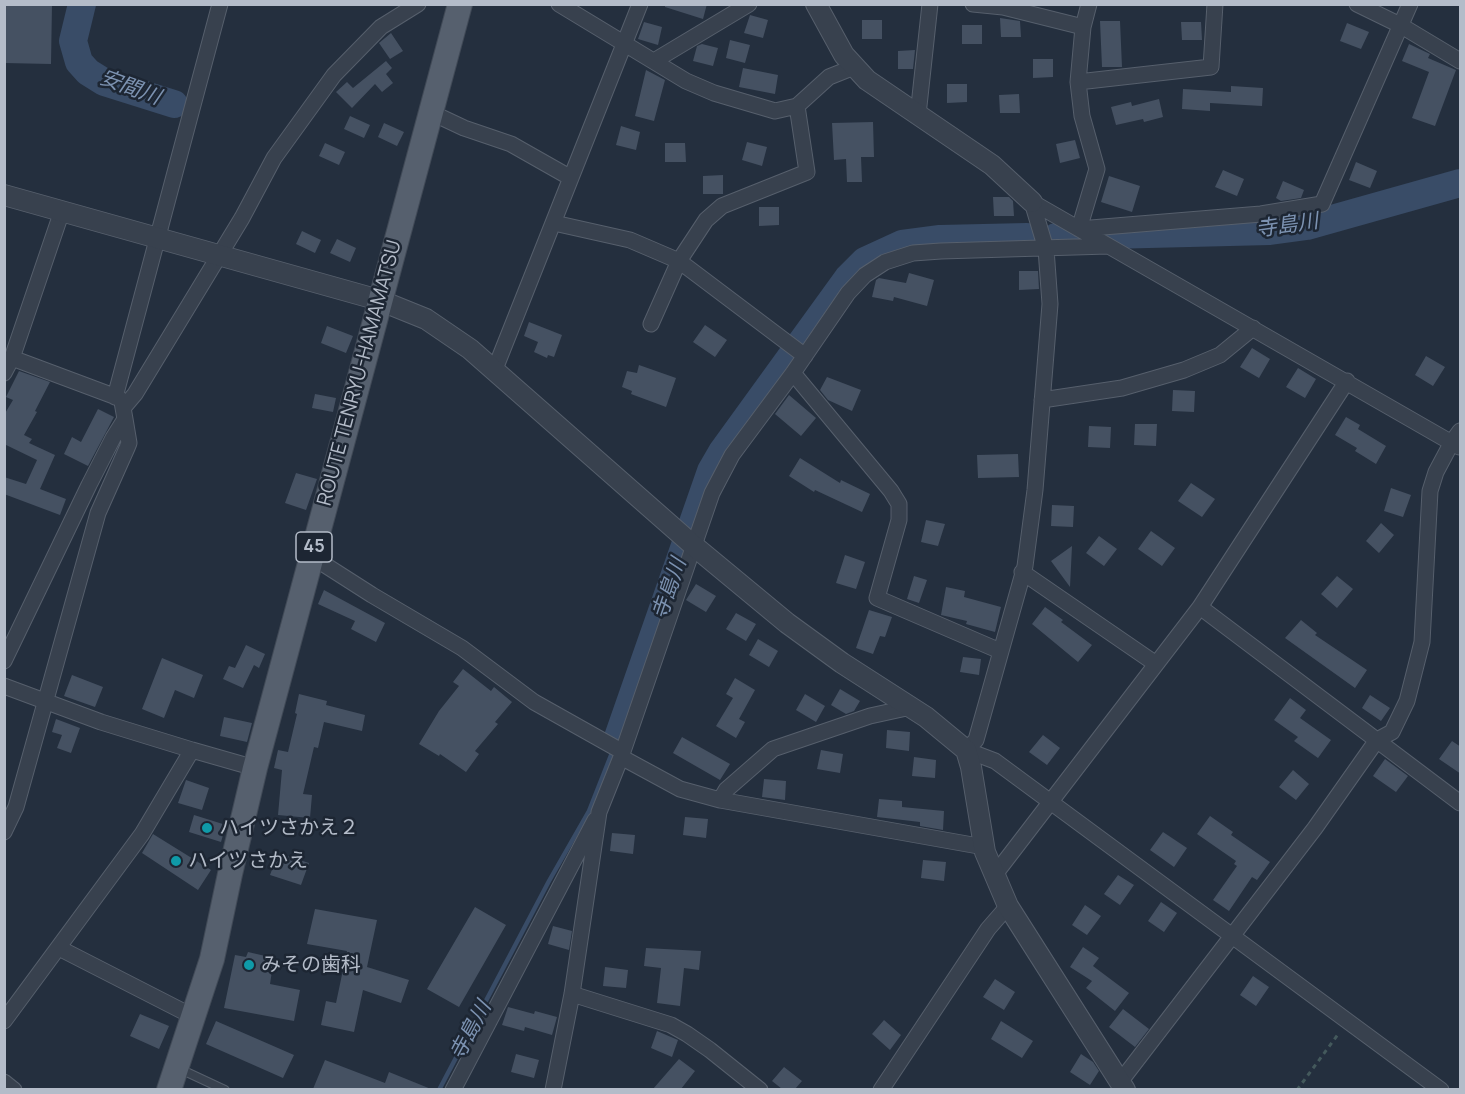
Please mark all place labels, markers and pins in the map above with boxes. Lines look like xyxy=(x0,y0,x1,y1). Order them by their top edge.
place label: ハイツさかえ２ xyxy=(219,816,359,840)
marker: ハイツさかえ２ xyxy=(200,821,214,835)
place label: ハイツさかえ xyxy=(188,849,308,873)
marker: ハイツさかえ xyxy=(169,854,183,868)
place label: みその歯科 xyxy=(261,953,361,977)
marker: みその歯科 xyxy=(242,958,256,972)

